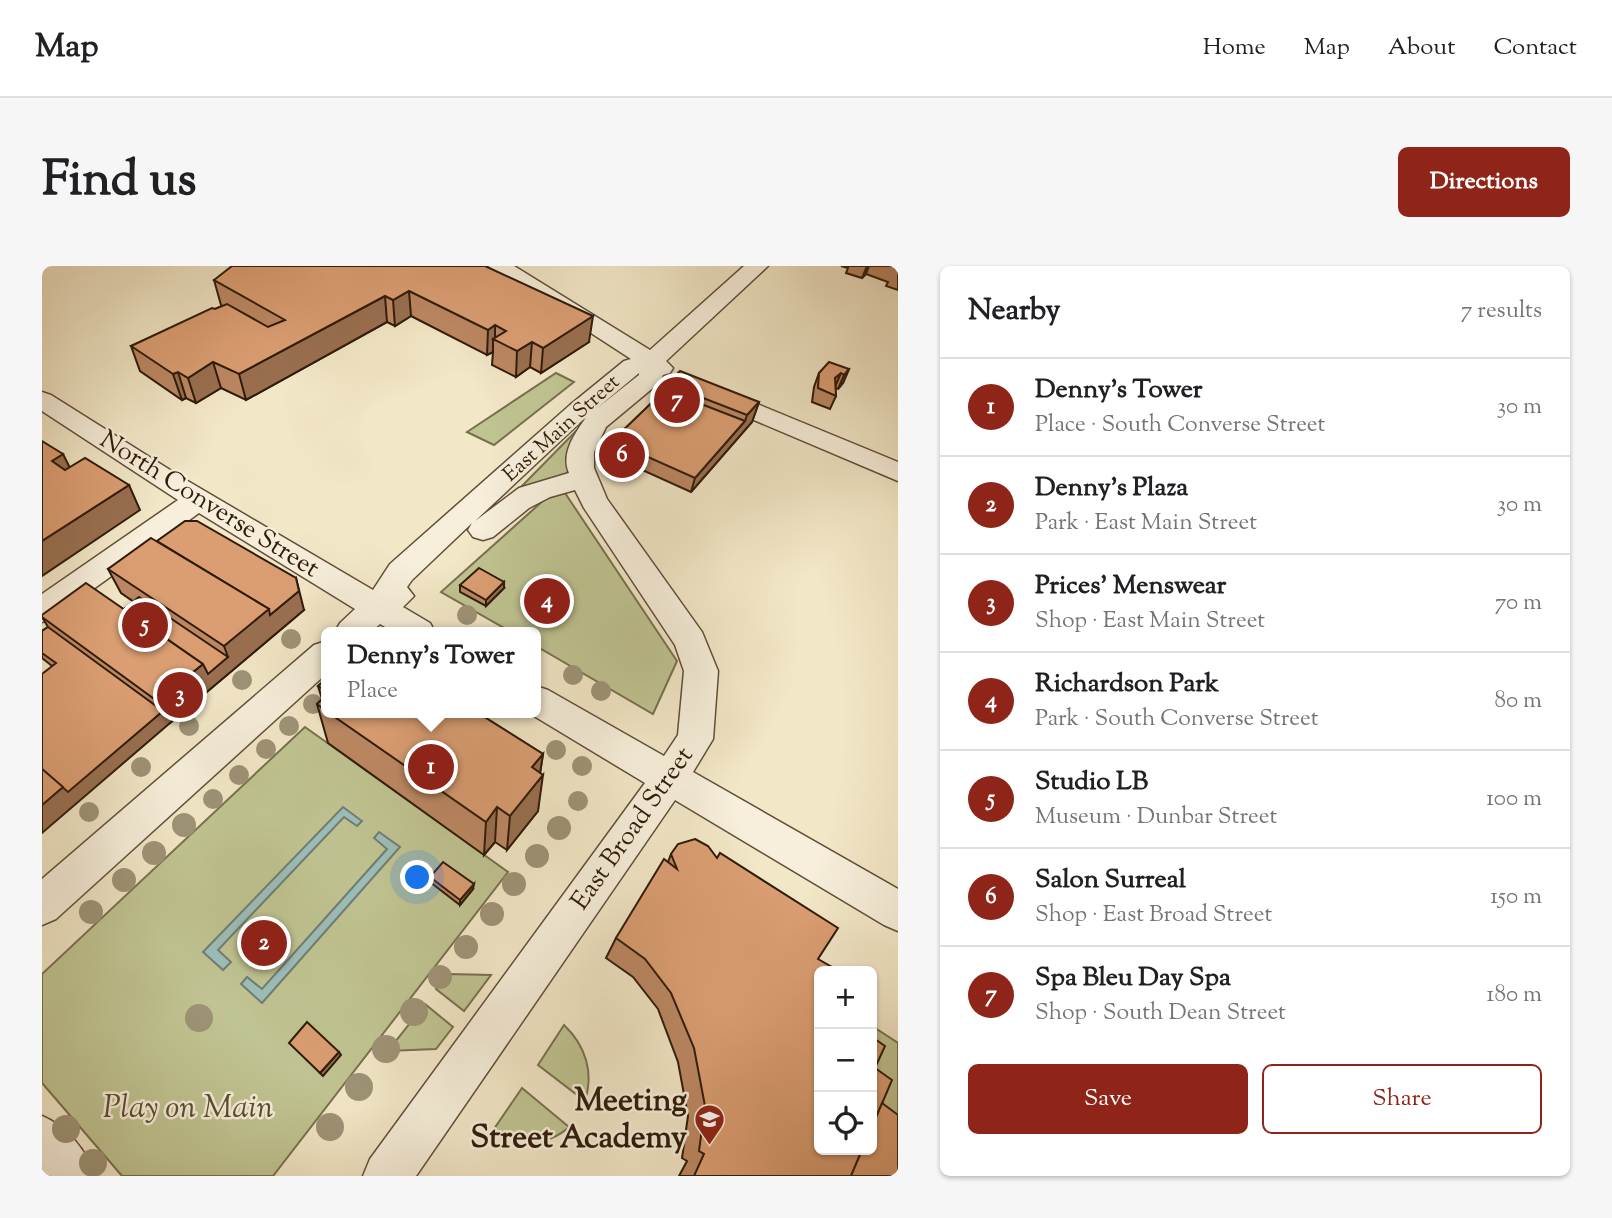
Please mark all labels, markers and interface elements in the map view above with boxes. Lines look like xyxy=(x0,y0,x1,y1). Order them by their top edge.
text: Map xyxy=(35,24,99,72)
text: Home xyxy=(1203,31,1266,65)
text: Map xyxy=(1304,31,1350,65)
text: About xyxy=(1388,31,1455,65)
text: Contact xyxy=(1493,31,1577,65)
text: Find us xyxy=(42,147,196,217)
button: Directions xyxy=(1398,147,1570,217)
text: Nearby xyxy=(968,290,1060,333)
text: 7 results xyxy=(1461,295,1542,328)
street label: East Main Street xyxy=(497,368,627,490)
text: Denny's Tower xyxy=(1035,372,1203,409)
pin: 7 xyxy=(654,374,700,426)
text: 1 xyxy=(987,391,995,424)
text: 30 m xyxy=(1497,391,1542,424)
text: Place · South Converse Street xyxy=(1035,409,1325,442)
street label: North Converse Street xyxy=(92,422,326,588)
pin: 6 xyxy=(599,429,645,481)
text: Denny's Plaza xyxy=(1035,470,1188,507)
text: 2 xyxy=(986,489,996,522)
text: 30 m xyxy=(1497,489,1542,522)
text: Park · East Main Street xyxy=(1035,507,1257,540)
text: Prices' Menswear xyxy=(1035,568,1226,605)
pin: 4 xyxy=(524,575,570,627)
text: 3 xyxy=(986,587,996,620)
text: 70 m xyxy=(1495,587,1542,620)
pin: 5 xyxy=(122,599,168,651)
text: Shop · East Main Street xyxy=(1035,605,1265,638)
popup xyxy=(321,627,541,718)
text: Denny's Tower xyxy=(347,638,515,675)
text: Richardson Park xyxy=(1035,666,1219,703)
pin: 3 xyxy=(157,669,203,721)
text: Place xyxy=(347,675,398,708)
text: 4 xyxy=(985,685,997,718)
text: 80 m xyxy=(1494,685,1542,718)
text: Park · South Converse Street xyxy=(1035,703,1319,736)
street label: East Broad Street xyxy=(563,740,703,918)
pin: 1 xyxy=(408,741,454,793)
text: Studio LB xyxy=(1035,764,1148,801)
text: 5 xyxy=(987,783,995,816)
text: 100 m xyxy=(1486,783,1542,816)
text: Museum · Dunbar Street xyxy=(1035,801,1277,834)
your location xyxy=(400,860,434,894)
text: Salon Surreal xyxy=(1035,862,1186,899)
text: 6 xyxy=(985,881,997,914)
text: 150 m xyxy=(1490,881,1542,914)
text: Shop · East Broad Street xyxy=(1035,899,1272,932)
pin: 2 xyxy=(241,917,287,969)
text: Spa Bleu Day Spa xyxy=(1035,960,1231,997)
map controls xyxy=(814,966,877,1155)
button: + xyxy=(814,966,877,1029)
text: 7 xyxy=(985,979,997,1012)
text: 180 m xyxy=(1487,979,1542,1012)
text: Shop · South Dean Street xyxy=(1035,997,1286,1030)
button: − xyxy=(814,1029,877,1092)
button: Save xyxy=(968,1064,1248,1134)
button: Share xyxy=(1262,1064,1542,1134)
place label: Meeting Street Academy xyxy=(470,1079,687,1162)
park label: Play on Main xyxy=(103,1086,274,1132)
button: locate xyxy=(814,1092,877,1155)
school or university icon: Meeting Street Academy xyxy=(693,1103,727,1147)

